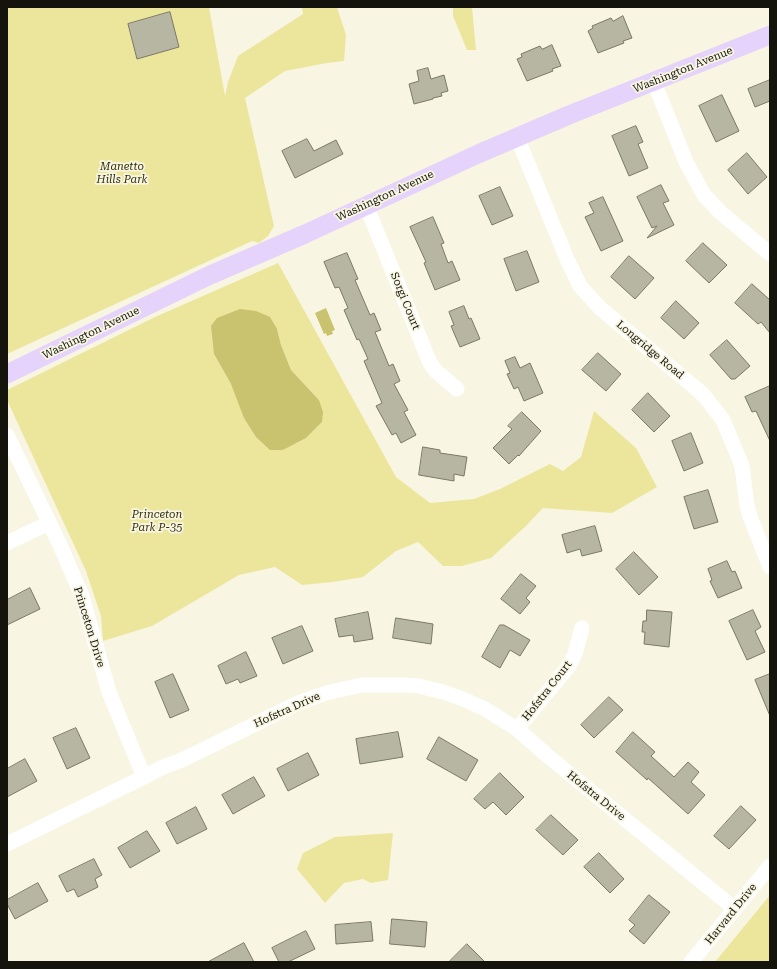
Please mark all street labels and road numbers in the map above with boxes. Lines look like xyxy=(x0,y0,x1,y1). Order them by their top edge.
street label: Washington Avenue xyxy=(631,44,735,96)
street label: Washington Avenue xyxy=(334,168,436,224)
street label: Sorgi Court xyxy=(387,270,423,332)
street label: Washington Avenue xyxy=(40,304,142,362)
street label: Longridge Road xyxy=(614,318,686,382)
street label: Princeton Drive xyxy=(70,585,108,669)
street label: Hofstra Court xyxy=(519,658,575,724)
street label: Hofstra Drive xyxy=(252,690,322,730)
street label: Hofstra Drive xyxy=(564,769,628,823)
street label: Harvard Drive xyxy=(702,881,760,947)

